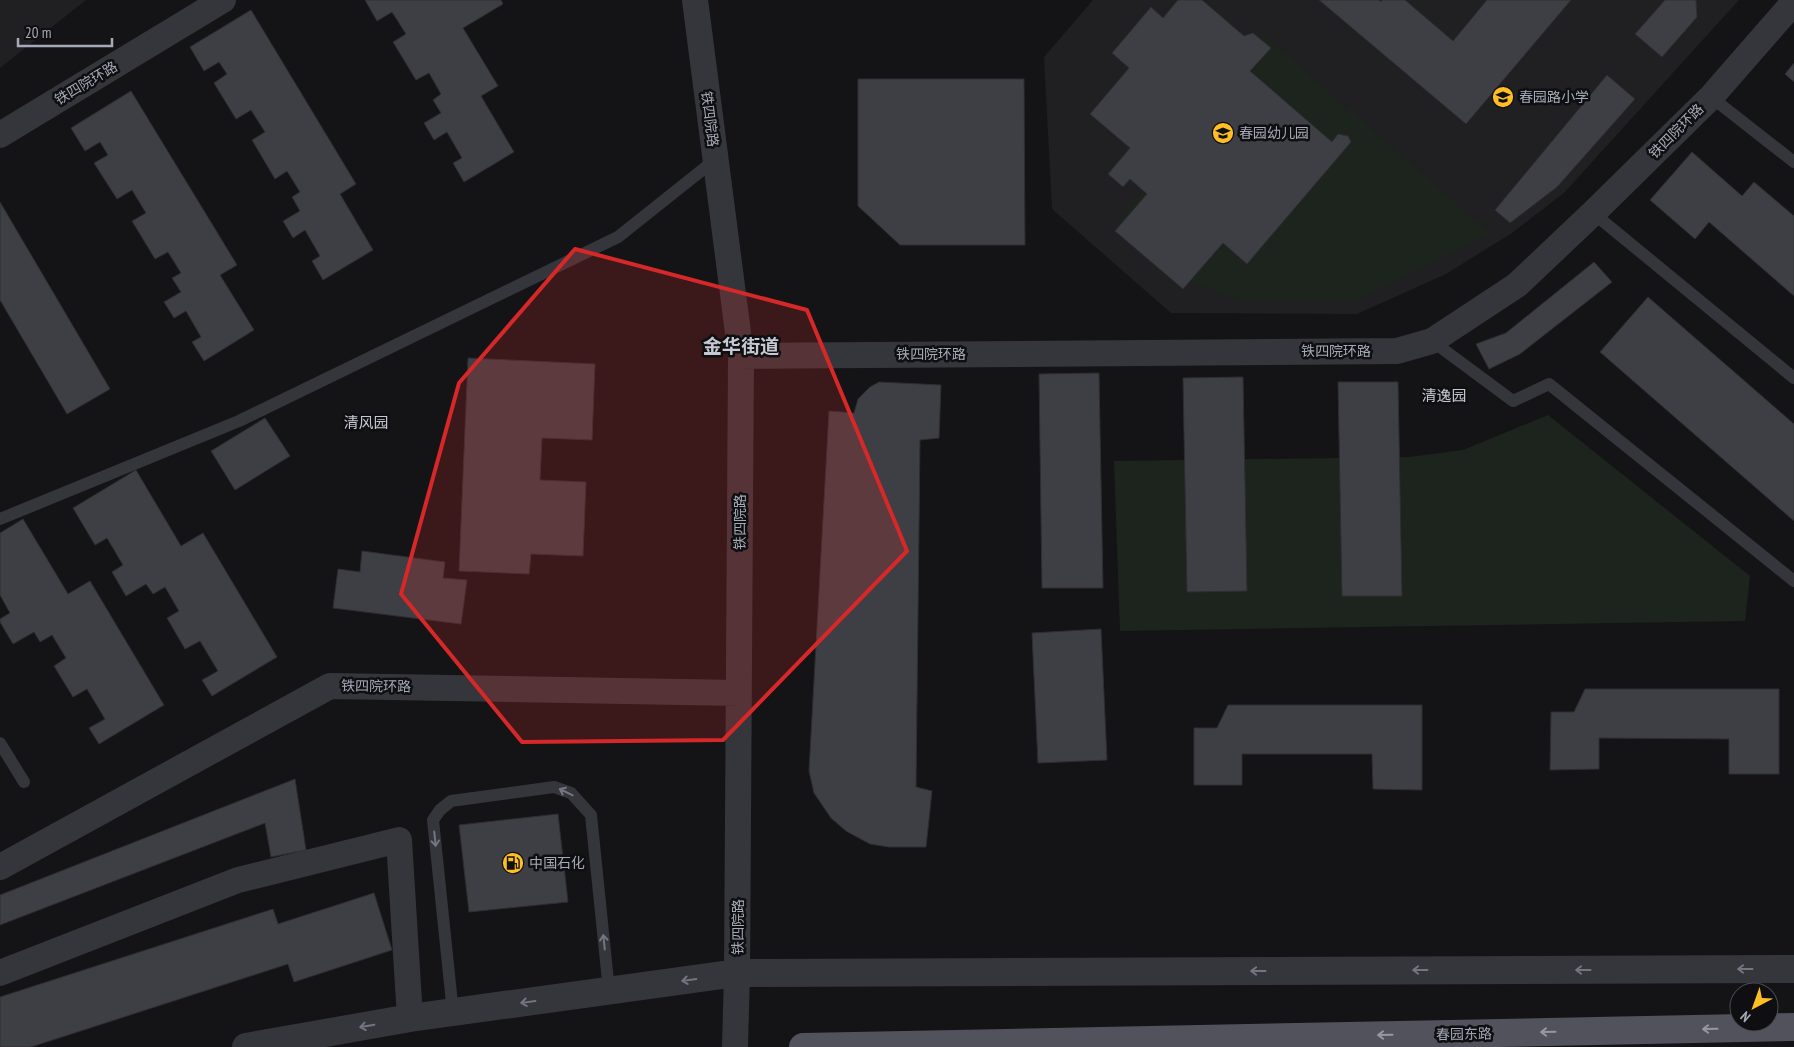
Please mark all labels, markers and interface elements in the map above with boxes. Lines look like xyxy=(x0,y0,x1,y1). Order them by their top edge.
scale bar xyxy=(18,15,111,47)
text: 20 m xyxy=(25,23,51,42)
street label: 铁四院环路 xyxy=(51,57,121,109)
school or university icon: 春园路小学 xyxy=(1491,85,1515,109)
place label: 春园路小学 xyxy=(1519,88,1589,106)
street label: 铁四院路 xyxy=(698,90,722,148)
street label: 铁四院环路 xyxy=(1645,100,1707,162)
school or university icon: 春园幼儿园 xyxy=(1211,121,1235,145)
place label: 春园幼儿园 xyxy=(1239,124,1309,142)
district label: 金华街道 xyxy=(703,334,779,358)
street label: 铁四院环路 xyxy=(1301,342,1371,360)
street label: 铁四院环路 xyxy=(896,345,966,363)
district label: 清逸园 xyxy=(1421,386,1467,405)
district label: 清风园 xyxy=(343,413,389,432)
street label: 铁四院路 xyxy=(731,494,749,550)
street label: 铁四院环路 xyxy=(341,676,411,696)
one-way arrow xyxy=(558,787,573,797)
one-way arrow xyxy=(430,831,440,847)
fuel station icon: 中国石化 xyxy=(501,851,525,875)
place label: 中国石化 xyxy=(529,854,585,872)
street label: 铁四院路 xyxy=(729,899,747,955)
one-way arrow xyxy=(599,935,609,951)
one-way arrow xyxy=(1738,964,1754,974)
one-way arrow xyxy=(1413,965,1429,975)
one-way arrow xyxy=(1575,965,1591,974)
one-way arrow xyxy=(1250,966,1266,976)
one-way arrow xyxy=(681,975,697,985)
north arrow xyxy=(1729,982,1779,1032)
one-way arrow xyxy=(520,997,536,1007)
text: N xyxy=(1737,1008,1754,1026)
one-way arrow xyxy=(360,1021,376,1031)
one-way arrow xyxy=(1703,1024,1719,1034)
street label: 春园东路 xyxy=(1436,1025,1492,1043)
one-way arrow xyxy=(1540,1027,1556,1037)
one-way arrow xyxy=(1378,1030,1394,1040)

